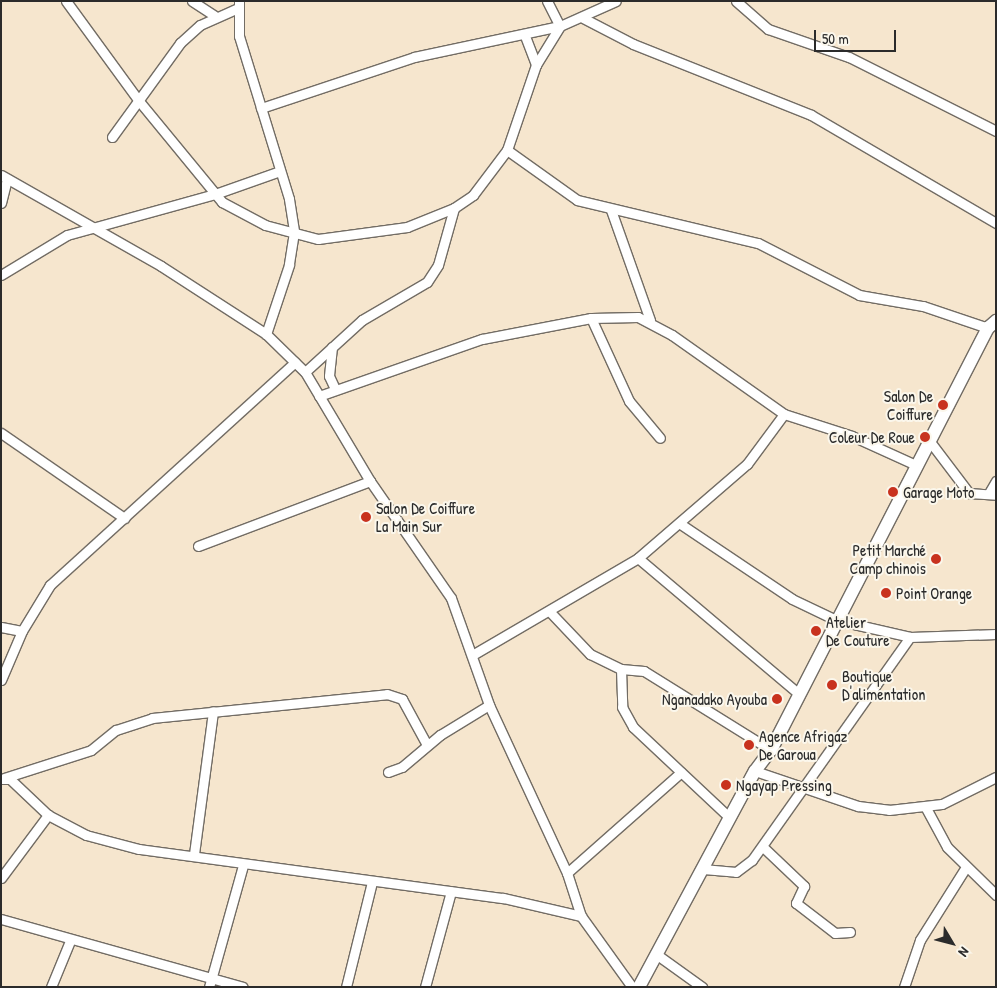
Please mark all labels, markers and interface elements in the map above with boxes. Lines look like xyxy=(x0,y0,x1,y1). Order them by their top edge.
scale bar xyxy=(817,20,900,52)
text: 50 m xyxy=(822,28,849,49)
place label: Salon De Coiffure xyxy=(884,386,933,424)
marker: Salon De Coiffure xyxy=(937,399,949,411)
place label: Coleur De Roue xyxy=(829,427,915,447)
marker: Coleur De Roue xyxy=(919,431,931,443)
place label: Garage Moto xyxy=(903,482,974,502)
marker: Garage Moto xyxy=(887,486,899,498)
place label: Salon De Coiffure La Main Sur xyxy=(376,498,475,536)
marker: Salon De Coiffure La Main Sur xyxy=(360,511,372,523)
place label: Petit Marché Camp chinois xyxy=(850,540,926,578)
marker: Petit Marché Camp chinois xyxy=(930,553,942,565)
place label: Point Orange xyxy=(896,583,972,603)
marker: Point Orange xyxy=(880,587,892,599)
place label: Atelier De Couture xyxy=(826,612,890,650)
marker: Atelier De Couture xyxy=(810,625,822,637)
place label: Boutique D'alimentation xyxy=(842,666,925,704)
marker: Boutique D'alimentation xyxy=(826,679,838,691)
place label: Nganadako Ayouba xyxy=(662,689,767,709)
marker: Nganadako Ayouba xyxy=(771,693,783,705)
place label: Agence Afrigaz De Garoua xyxy=(759,726,847,764)
marker: Agence Afrigaz De Garoua xyxy=(743,739,755,751)
place label: Ngayap Pressing xyxy=(736,775,832,795)
marker: Ngayap Pressing xyxy=(720,779,732,791)
north arrow xyxy=(927,918,977,968)
text: N xyxy=(955,944,974,961)

